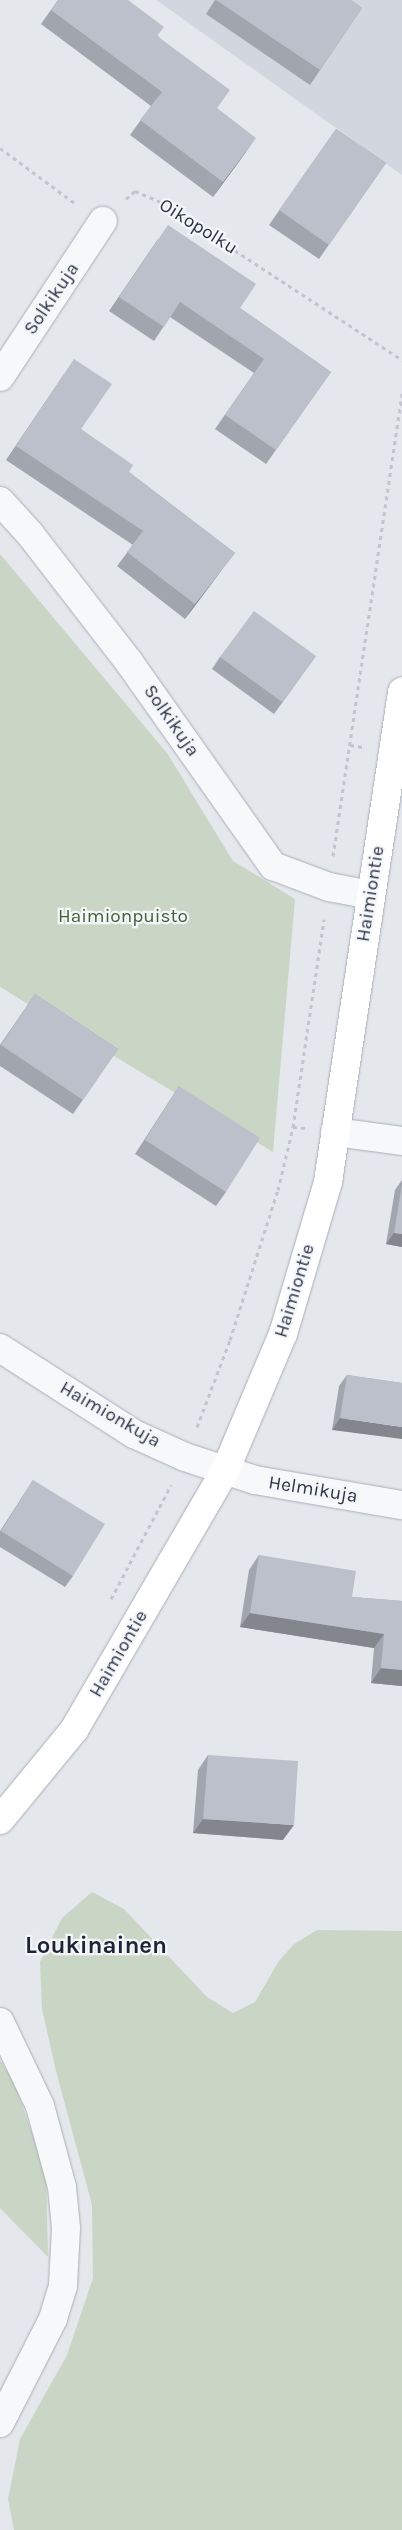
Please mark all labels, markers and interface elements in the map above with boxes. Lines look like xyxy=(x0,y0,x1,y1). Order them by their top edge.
street label: Oikopolku xyxy=(155,194,241,260)
street label: Solkikuja xyxy=(20,259,84,339)
street label: Solkikuja xyxy=(138,681,204,761)
street label: Haimiontie xyxy=(352,844,390,944)
park label: Haimionpuisto xyxy=(58,906,188,928)
street label: Haimiontie xyxy=(270,1241,320,1341)
street label: Haimionkuja xyxy=(55,1377,165,1453)
street label: Helmikuja xyxy=(267,1472,359,1508)
street label: Haimiontie xyxy=(85,1606,153,1702)
district label: Loukinainen xyxy=(25,1932,167,1960)

